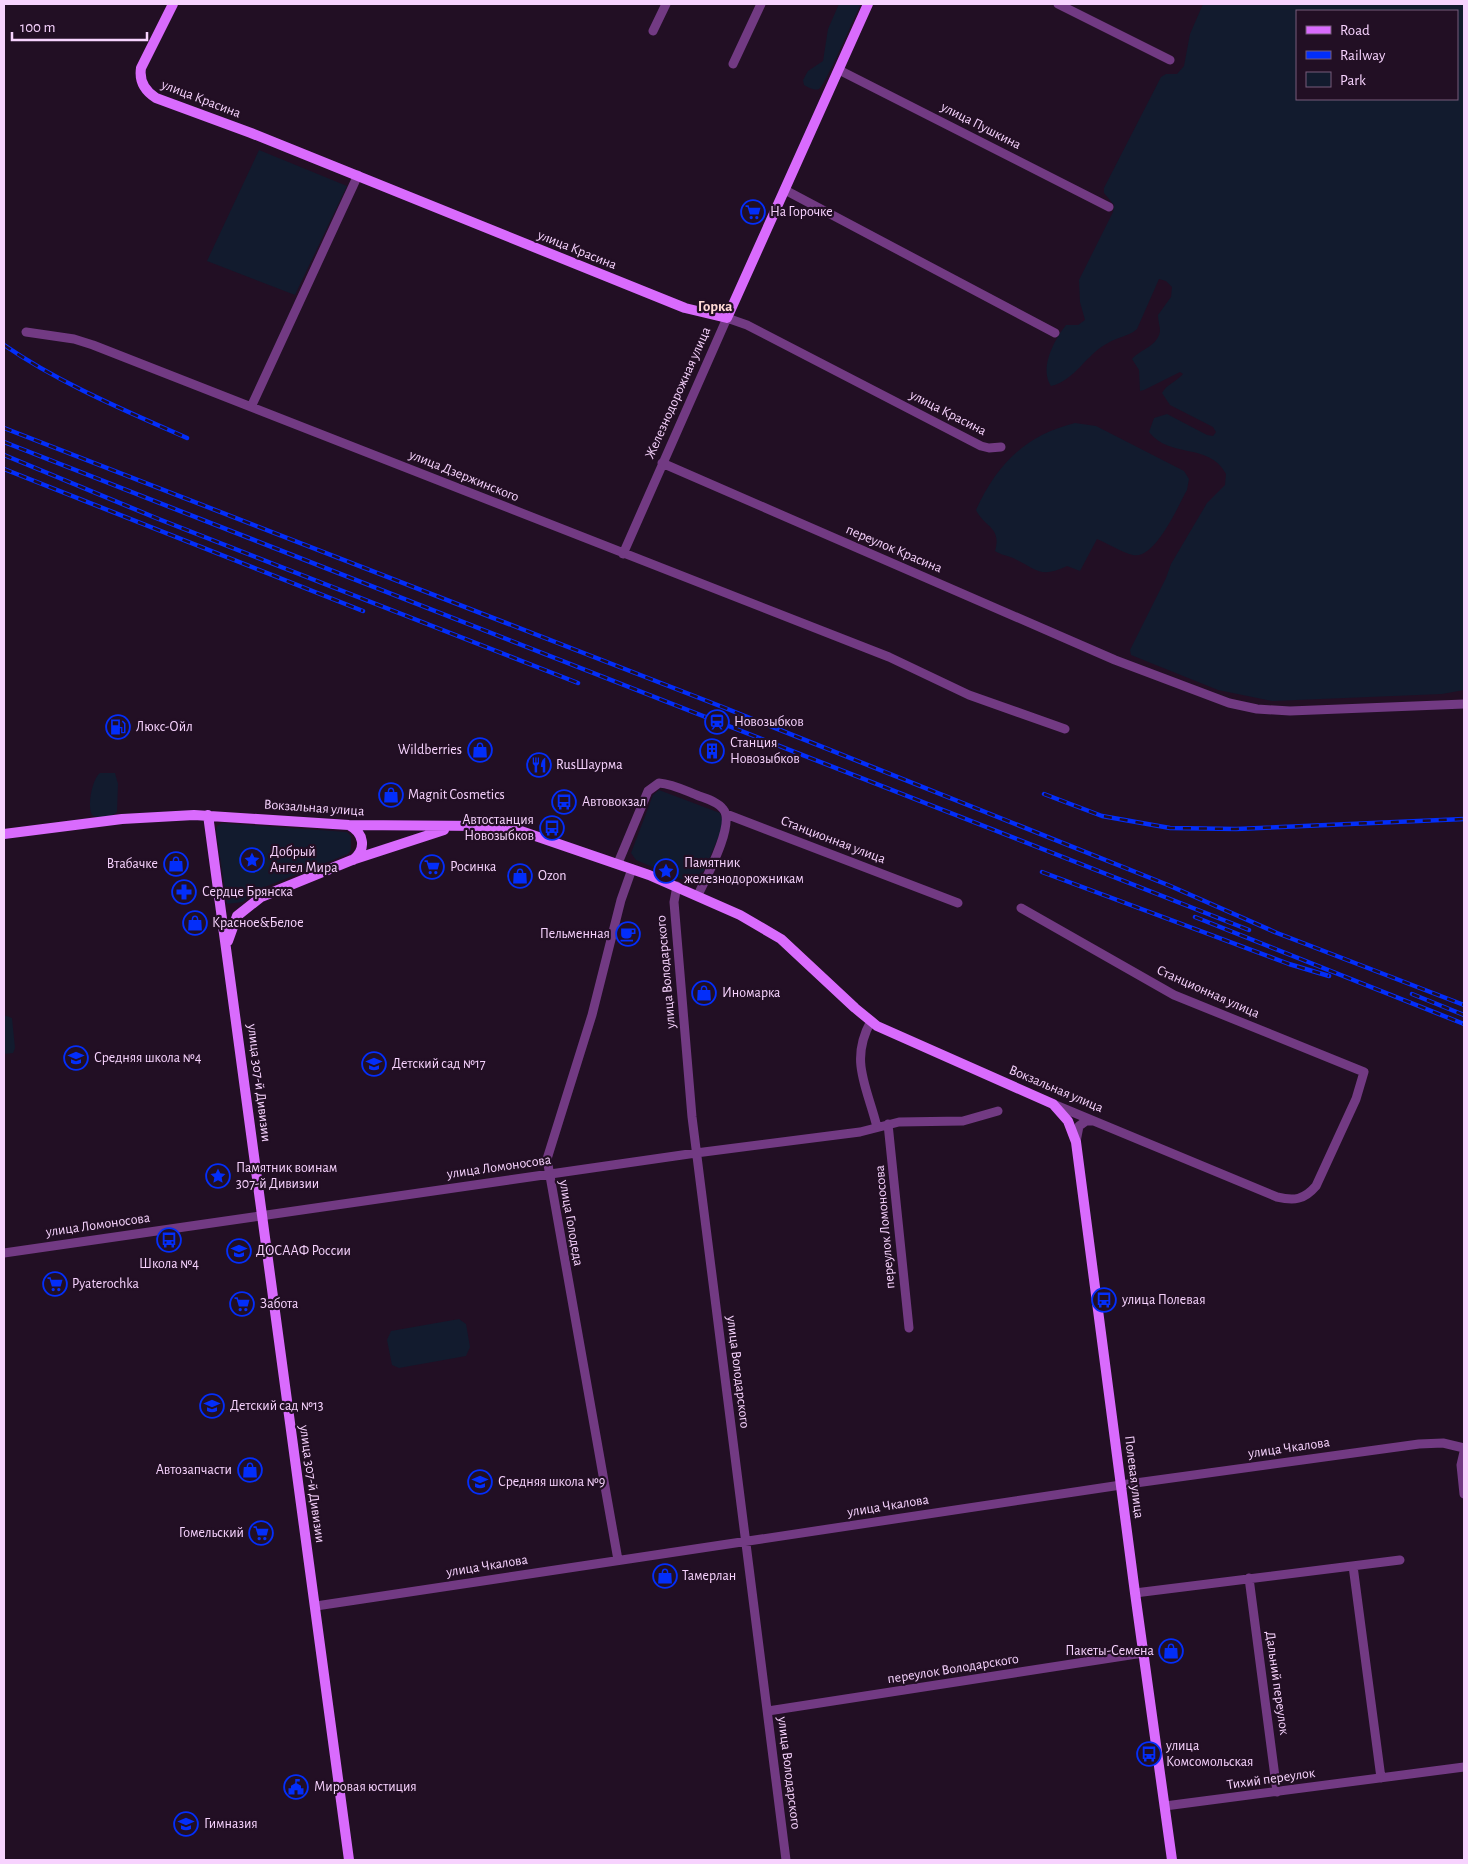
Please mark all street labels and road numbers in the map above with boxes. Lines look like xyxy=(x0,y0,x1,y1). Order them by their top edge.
street label: улица Красина xyxy=(158,77,243,121)
street label: улица Пушкина xyxy=(938,99,1024,152)
street label: улица Красина xyxy=(535,227,619,272)
street label: Железнодорожная улица xyxy=(643,324,714,461)
street label: улица Красина xyxy=(907,387,989,439)
street label: улица Дзержинского xyxy=(406,447,521,505)
street label: переулок Красина xyxy=(844,522,945,576)
street label: Вокзальная улица xyxy=(263,797,365,819)
street label: Станционная улица xyxy=(779,814,888,867)
street label: улица Володарского xyxy=(654,915,678,1030)
street label: Станционная улица xyxy=(1154,963,1262,1021)
street label: улица 307-й Дивизии xyxy=(245,1022,273,1143)
street label: Вокзальная улица xyxy=(1007,1063,1106,1115)
street label: улица Ломоносова xyxy=(445,1153,553,1181)
street label: переулок Ломоносова xyxy=(873,1164,897,1289)
street label: улица Голодеда xyxy=(556,1178,586,1268)
street label: улица Ломоносова xyxy=(44,1211,152,1239)
street label: улица Володарского xyxy=(724,1314,752,1429)
street label: улица 307-й Дивизии xyxy=(297,1423,327,1544)
street label: Полевая улица xyxy=(1122,1435,1146,1520)
street label: улица Чкалова xyxy=(1246,1435,1331,1461)
street label: улица Чкалова xyxy=(845,1493,930,1520)
street label: улица Чкалова xyxy=(444,1553,529,1580)
street label: Дальний переулок xyxy=(1263,1630,1291,1736)
street label: переулок Володарского xyxy=(886,1652,1020,1686)
street label: улица Володарского xyxy=(775,1715,803,1830)
street label: Тихий переулок xyxy=(1226,1766,1317,1792)

